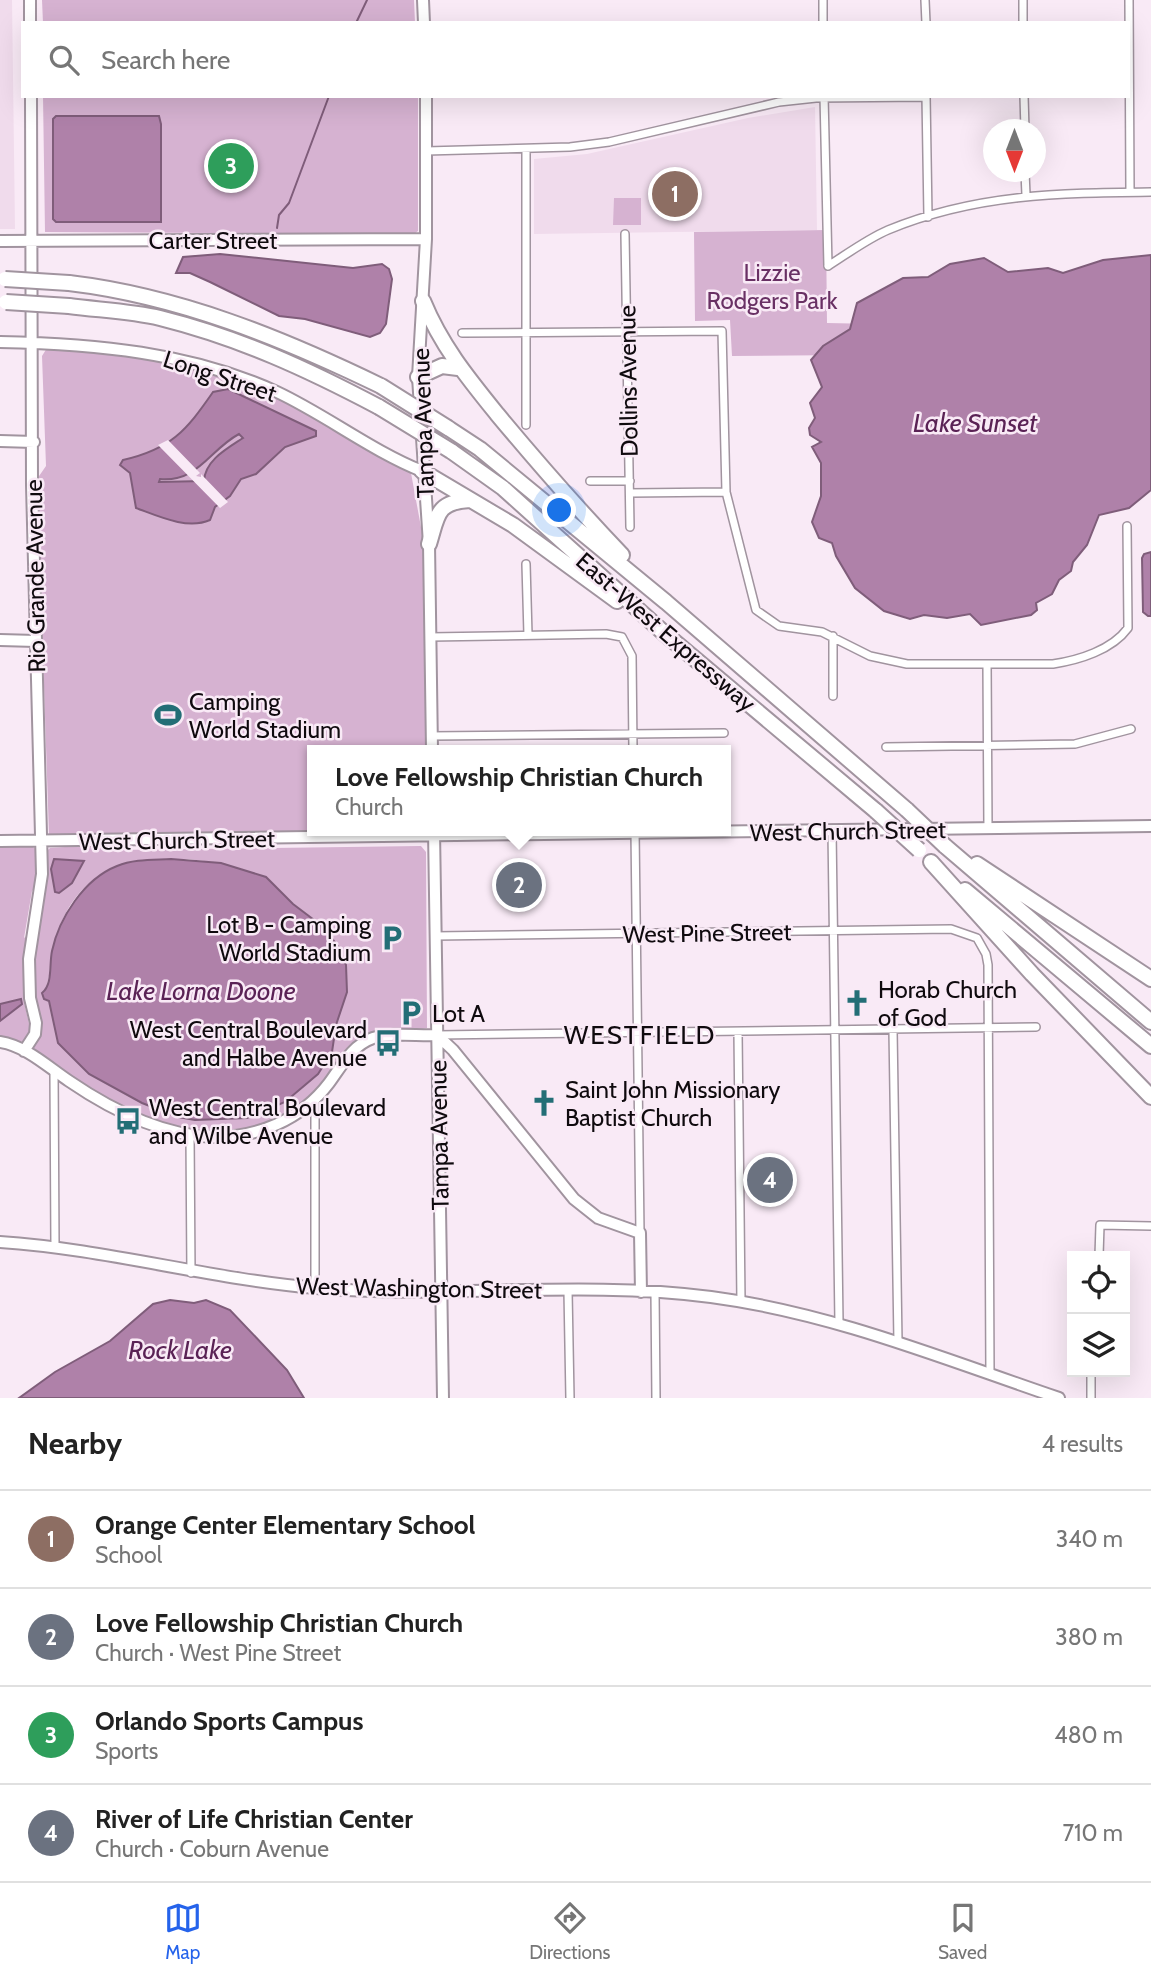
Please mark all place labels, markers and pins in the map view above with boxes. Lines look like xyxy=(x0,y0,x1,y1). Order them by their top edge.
pin: 3 xyxy=(208,140,254,192)
pin: 1 xyxy=(652,168,698,220)
place label: Camping World Stadium xyxy=(189,687,341,744)
sports icon: Camping World Stadium xyxy=(153,700,183,730)
pin: 2 xyxy=(496,859,542,911)
place label: Lot B - Camping World Stadium xyxy=(206,910,372,967)
parking icon: Lot B - Camping World Stadium xyxy=(377,923,407,953)
place label: Horab Church of God xyxy=(878,975,1017,1032)
church icon: Horab Church of God xyxy=(842,988,872,1018)
parking icon: Lot A xyxy=(396,998,426,1028)
place label: Lot A xyxy=(432,999,485,1028)
place label: West Central Boulevard and Halbe Avenue xyxy=(130,1015,367,1072)
bus stop icon: West Central Boulevard and Halbe Avenue xyxy=(373,1028,403,1058)
place label: Saint John Missionary Baptist Church xyxy=(565,1075,780,1132)
church icon: Saint John Missionary Baptist Church xyxy=(529,1088,559,1118)
place label: West Central Boulevard and Wilbe Avenue xyxy=(149,1093,386,1150)
bus stop icon: West Central Boulevard and Wilbe Avenue xyxy=(113,1106,143,1136)
pin: 4 xyxy=(747,1154,793,1206)

